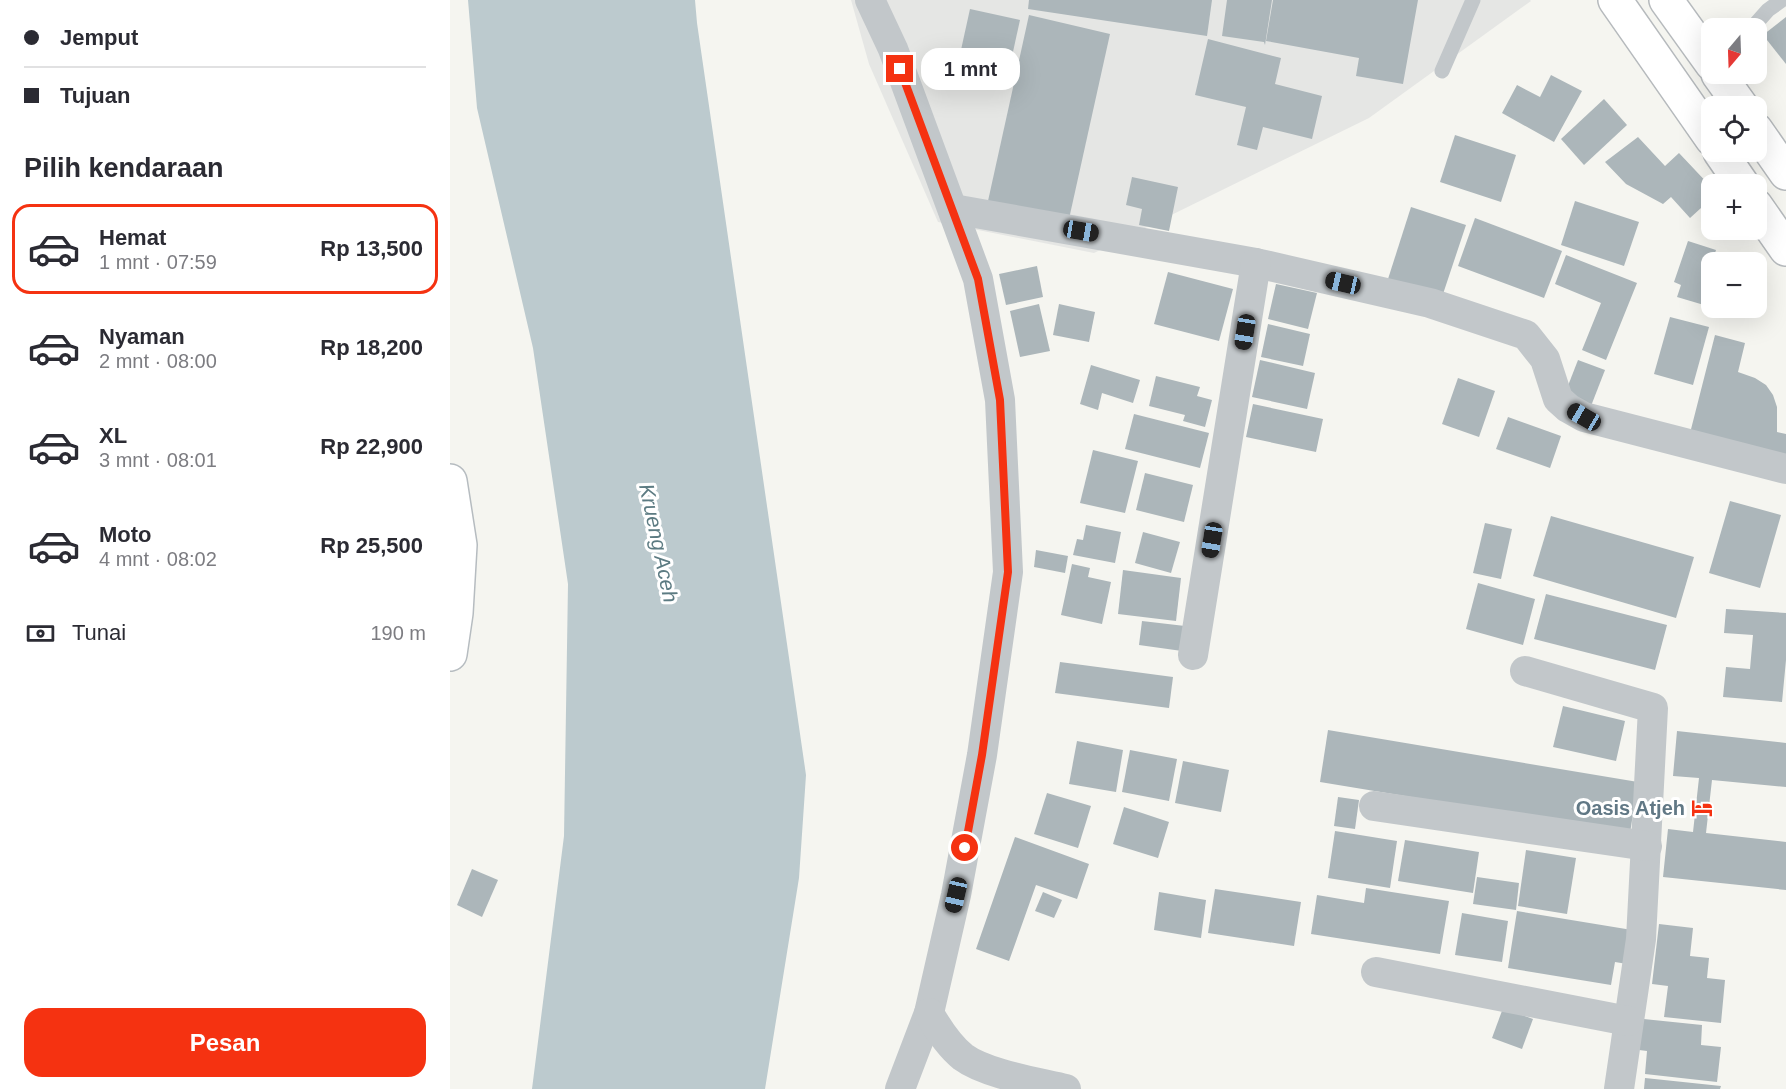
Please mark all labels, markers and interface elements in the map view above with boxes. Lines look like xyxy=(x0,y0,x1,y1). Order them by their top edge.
north arrow xyxy=(1701,18,1767,84)
map controls xyxy=(1701,18,1767,318)
text: Jemput xyxy=(60,25,138,50)
callout: 1 mnt xyxy=(921,48,1020,90)
route end xyxy=(886,55,913,82)
text: 1 mnt xyxy=(944,58,997,80)
text: Tujuan xyxy=(60,83,130,108)
button: locate xyxy=(1701,96,1767,162)
text: Pilih kendaraan xyxy=(24,153,224,183)
button: + xyxy=(1701,174,1767,240)
car xyxy=(1062,219,1100,243)
icon: car xyxy=(27,222,81,276)
text: Hemat xyxy=(99,225,166,250)
text: Rp 13,500 xyxy=(320,236,423,261)
text: 1 mnt · 07:59 xyxy=(99,251,217,273)
button: − xyxy=(1701,252,1767,318)
car xyxy=(1323,270,1363,296)
car xyxy=(1233,313,1257,351)
icon: car xyxy=(27,321,81,375)
text: Nyaman xyxy=(99,324,185,349)
text: Rp 18,200 xyxy=(320,335,423,360)
text: 2 mnt · 08:00 xyxy=(99,350,217,372)
car xyxy=(1564,400,1604,434)
icon: car xyxy=(27,420,81,474)
text: XL xyxy=(99,423,127,448)
text: Rp 22,900 xyxy=(320,434,423,459)
text: 3 mnt · 08:01 xyxy=(99,449,217,471)
water label: Krueng Aceh xyxy=(635,482,683,604)
icon: car xyxy=(27,519,81,573)
car xyxy=(1200,521,1224,559)
text: Moto xyxy=(99,522,152,547)
text: Rp 25,500 xyxy=(320,533,423,558)
text: 4 mnt · 08:02 xyxy=(99,548,217,570)
icon: cash xyxy=(24,617,57,650)
text: Tunai xyxy=(72,620,126,645)
text: 190 m xyxy=(370,622,426,644)
hotel icon: Oasis Atjeh xyxy=(1690,796,1714,820)
place label: Oasis Atjeh xyxy=(1576,797,1685,819)
route start xyxy=(951,834,978,861)
car xyxy=(943,875,969,915)
button: Pesan xyxy=(24,1008,426,1077)

